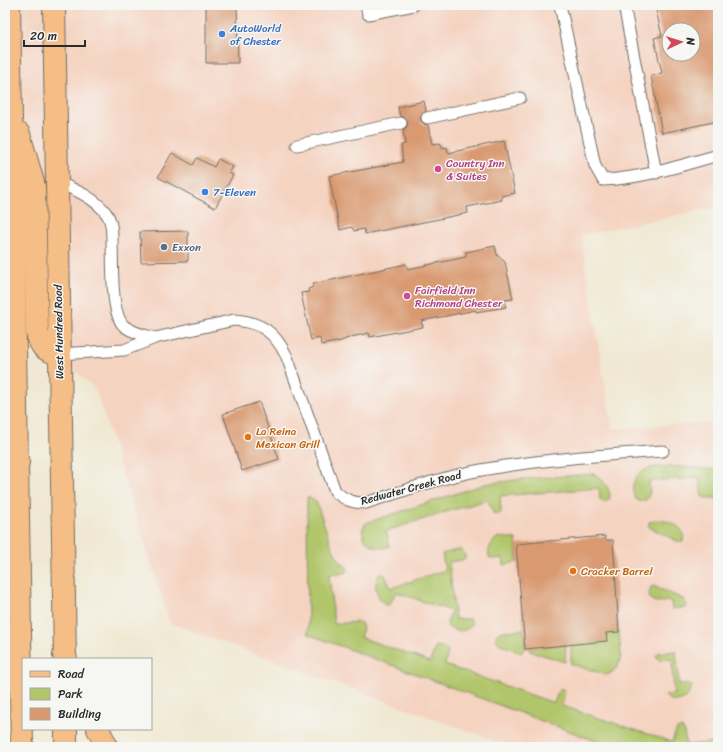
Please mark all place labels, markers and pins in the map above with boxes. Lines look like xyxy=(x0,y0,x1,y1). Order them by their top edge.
place label: AutoWorld of Chester xyxy=(229,19,282,51)
marker: AutoWorld of Chester xyxy=(217,29,227,39)
place label: Country Inn & Suites xyxy=(446,154,504,186)
marker: Country Inn & Suites xyxy=(433,164,443,174)
place label: 7-Eleven xyxy=(213,183,256,202)
marker: 7-Eleven xyxy=(200,187,210,197)
place label: Exxon xyxy=(172,238,201,257)
marker: Exxon xyxy=(159,242,169,252)
place label: Fairfield Inn Richmond Chester xyxy=(415,281,503,313)
marker: Fairfield Inn Richmond Chester xyxy=(402,291,412,301)
place label: La Reina Mexican Grill xyxy=(256,422,321,454)
marker: La Reina Mexican Grill xyxy=(243,432,253,442)
place label: Cracker Barrel xyxy=(581,562,653,581)
marker: Cracker Barrel xyxy=(568,566,578,576)

